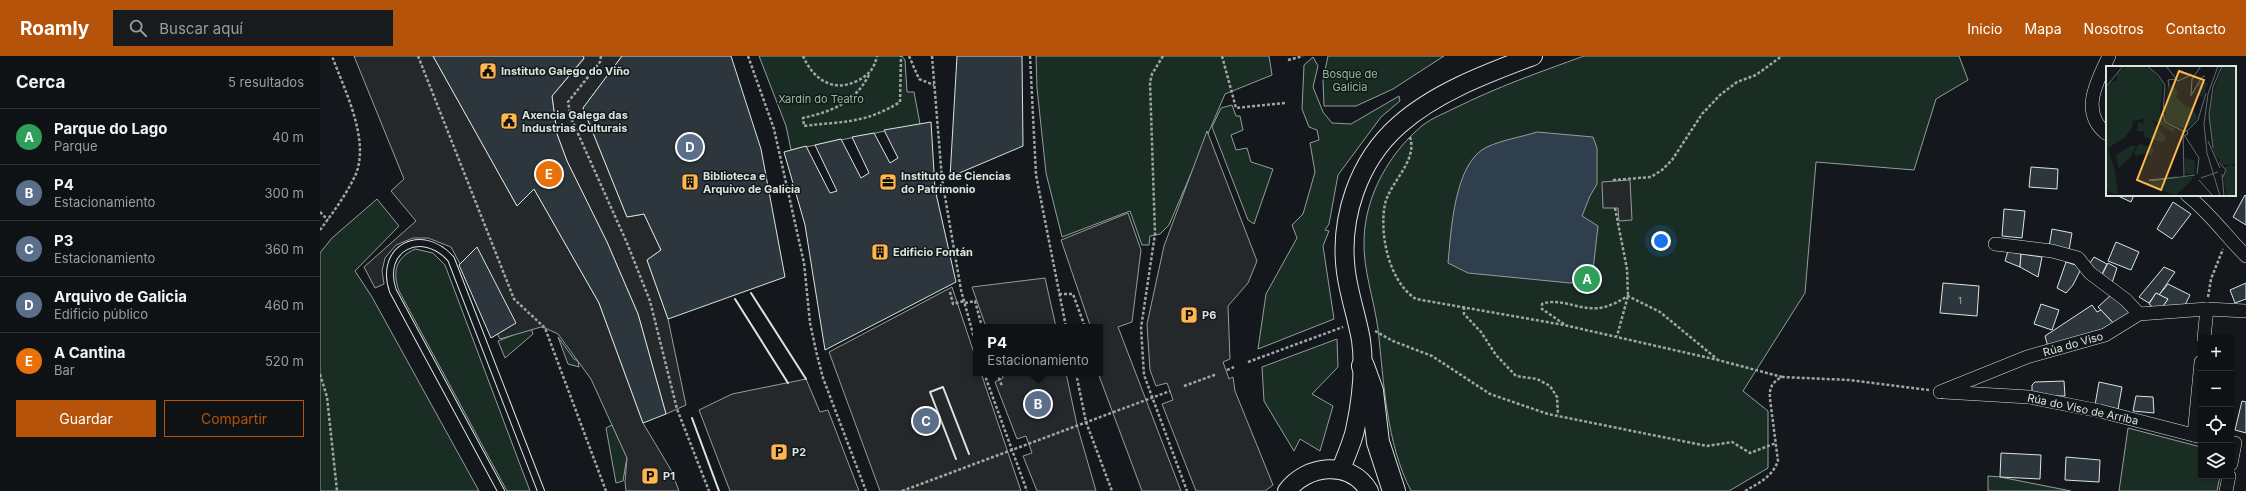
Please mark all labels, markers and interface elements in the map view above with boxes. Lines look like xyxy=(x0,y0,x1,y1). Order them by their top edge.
search box xyxy=(113,10,393,46)
text: Roamly xyxy=(20,17,89,40)
icon: search xyxy=(127,17,149,39)
text: Buscar aquí xyxy=(159,19,243,38)
text: Inicio xyxy=(1967,20,2003,37)
text: Mapa xyxy=(2025,20,2062,37)
text: Nosotros xyxy=(2084,20,2144,37)
text: Contacto xyxy=(2166,20,2226,37)
public building icon: Instituto Galego do Viño xyxy=(478,61,498,81)
place label: Instituto Galego do Viño xyxy=(501,64,630,78)
inset map xyxy=(2106,66,2236,196)
park label: Bosque de Galicia xyxy=(1322,67,1378,94)
text: Cerca xyxy=(16,72,65,92)
text: 5 resultados xyxy=(228,74,304,90)
park label: Xardín do Teatro xyxy=(778,92,864,106)
place label: Axencia Galega das Industrias Culturais xyxy=(522,108,628,135)
public building icon: Axencia Galega das Industrias Culturais xyxy=(499,111,519,131)
text: Parque do Lago xyxy=(54,119,167,138)
text: A xyxy=(24,129,34,145)
text: 40 m xyxy=(272,129,304,145)
pin: D xyxy=(677,132,703,162)
text: Parque xyxy=(54,138,98,154)
pin: E xyxy=(536,159,562,189)
place label: Biblioteca e Arquivo de Galicia xyxy=(703,169,800,196)
place label: Instituto de Ciencias do Patrimonio xyxy=(901,169,1011,196)
building icon: Biblioteca e Arquivo de Galicia xyxy=(680,172,700,192)
office icon: Instituto de Ciencias do Patrimonio xyxy=(878,172,898,192)
text: P4 xyxy=(54,175,74,194)
text: B xyxy=(25,185,33,201)
text: 300 m xyxy=(265,185,304,201)
text: Estacionamiento xyxy=(54,194,155,210)
text: P3 xyxy=(54,231,73,250)
your location xyxy=(1651,231,1671,251)
text: C xyxy=(24,241,34,257)
text: 360 m xyxy=(265,241,304,257)
building icon: Edificio Fontán xyxy=(870,242,890,262)
place label: Edificio Fontán xyxy=(893,245,973,259)
text: Estacionamiento xyxy=(54,250,155,266)
pin: A xyxy=(1574,264,1600,294)
text: Arquivo de Galicia xyxy=(54,287,187,306)
house number: 1 xyxy=(1958,295,1962,306)
text: D xyxy=(24,297,34,313)
text: 460 m xyxy=(264,297,304,313)
parking icon: P6 xyxy=(1179,305,1199,325)
text: Edificio público xyxy=(54,306,148,322)
place label: P6 xyxy=(1202,308,1216,322)
popup xyxy=(973,324,1103,376)
street label: Rúa do Viso xyxy=(2041,329,2105,359)
text: P4 xyxy=(987,333,1007,352)
map controls xyxy=(2198,335,2234,479)
button: + xyxy=(2198,335,2234,371)
text: A Cantina xyxy=(54,343,126,362)
text: Estacionamiento xyxy=(987,352,1089,368)
text: E xyxy=(25,353,33,369)
text: 520 m xyxy=(265,353,304,369)
text: Bar xyxy=(54,362,75,378)
button: − xyxy=(2198,371,2234,407)
pin: B xyxy=(1025,389,1051,419)
street label: Rúa do Viso de Arriba xyxy=(2026,390,2140,428)
button: Guardar xyxy=(16,400,156,437)
button: Compartir xyxy=(164,400,304,437)
pin: C xyxy=(913,406,939,436)
button: locate xyxy=(2198,407,2234,443)
parking icon: P2 xyxy=(769,442,789,462)
button: layers xyxy=(2198,443,2234,479)
place label: P2 xyxy=(792,445,806,459)
parking icon: P1 xyxy=(640,466,660,486)
place label: P1 xyxy=(663,469,675,483)

